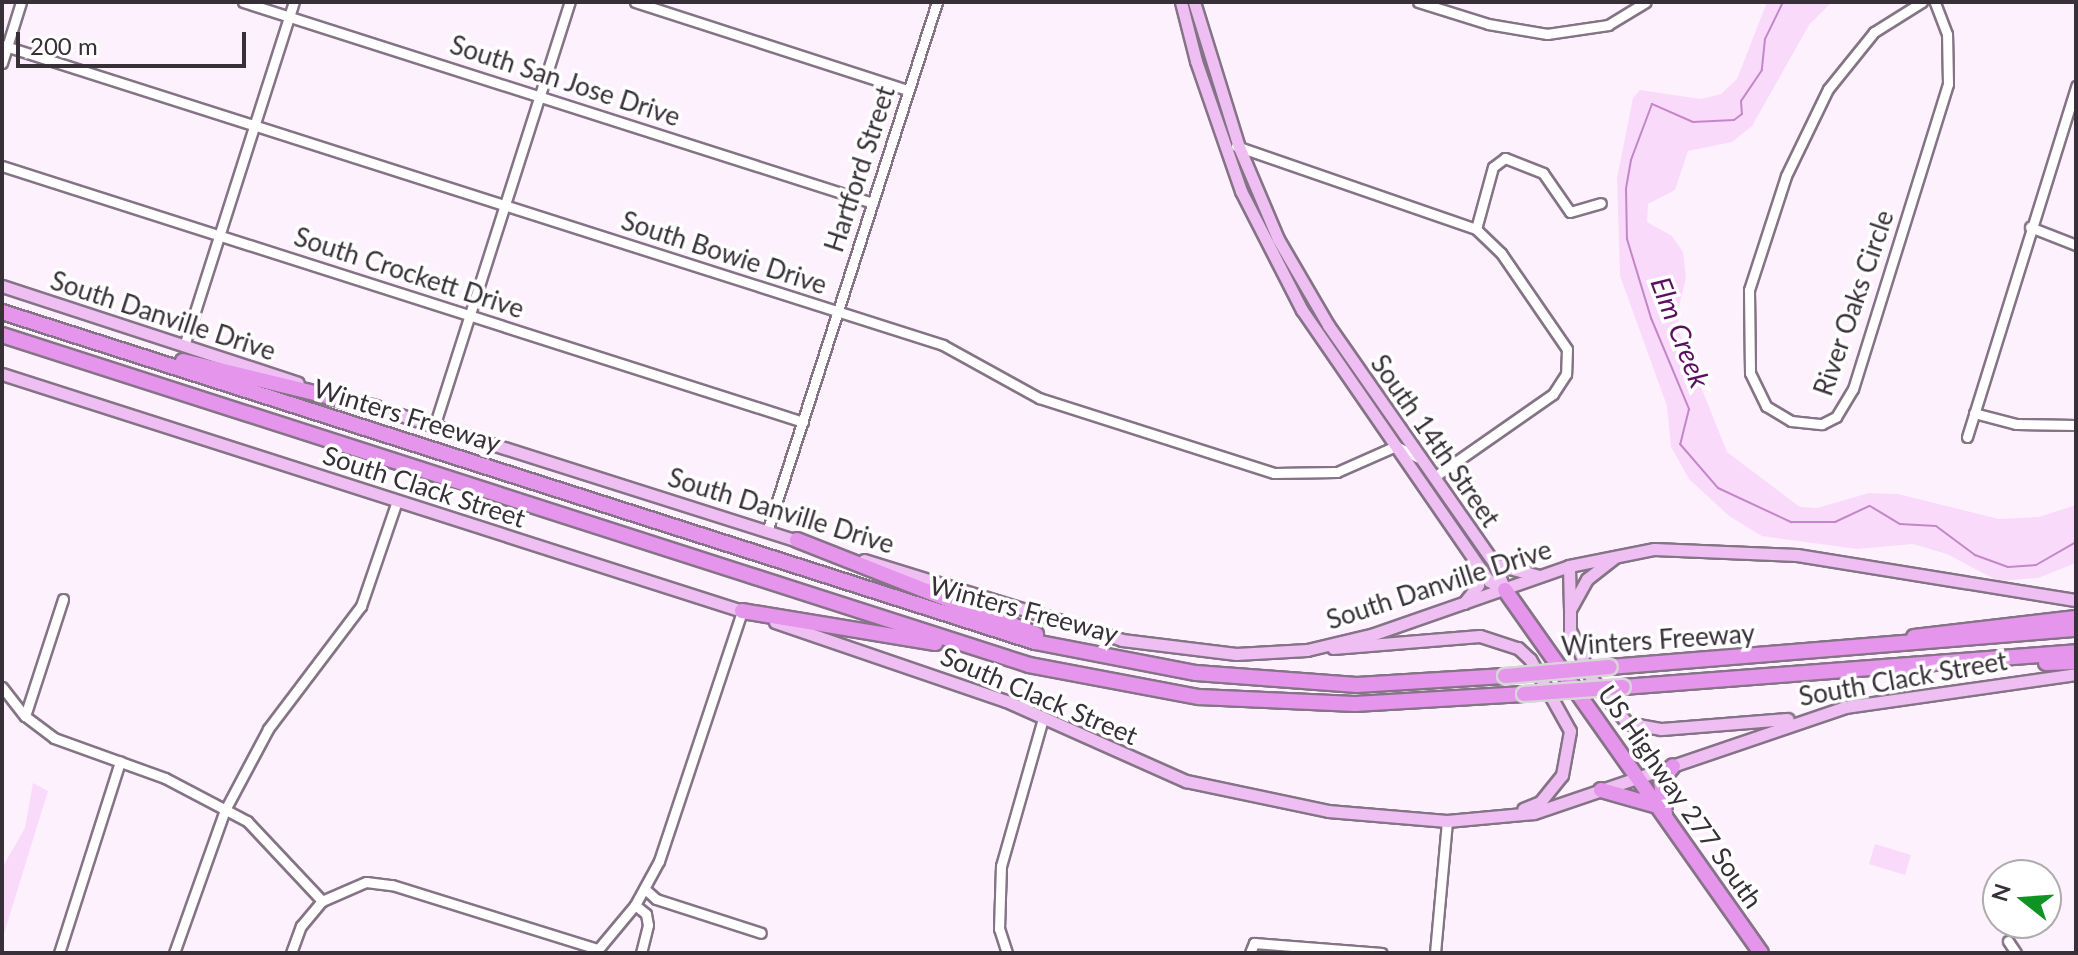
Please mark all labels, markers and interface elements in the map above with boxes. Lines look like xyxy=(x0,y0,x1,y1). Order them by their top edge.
scale bar xyxy=(20,16,250,66)
street label: South San Jose Drive xyxy=(446,29,684,133)
text: 200 m xyxy=(30,31,98,60)
street label: Hartford Street xyxy=(818,82,902,256)
street label: South Bowie Drive xyxy=(617,205,831,301)
street label: River Oaks Circle xyxy=(1808,206,1900,400)
street label: South Crockett Drive xyxy=(290,221,528,325)
street label: South Danville Drive xyxy=(47,265,279,367)
water label: Elm Creek xyxy=(1644,272,1718,392)
street label: South 14th Street xyxy=(1364,349,1506,533)
street label: Winters Freeway xyxy=(310,373,504,459)
street label: South Clack Street xyxy=(319,440,529,534)
street label: South Danville Drive xyxy=(664,462,898,560)
street label: South Danville Drive xyxy=(1323,534,1555,636)
street label: Winters Freeway xyxy=(926,570,1122,650)
street label: Winters Freeway xyxy=(1560,618,1756,662)
street label: South Clack Street xyxy=(936,640,1142,752)
street label: South Clack Street xyxy=(1796,645,2010,713)
street label: US Highway 277 South xyxy=(1591,679,1769,915)
north arrow xyxy=(1982,859,2062,939)
text: N xyxy=(1985,880,2016,904)

